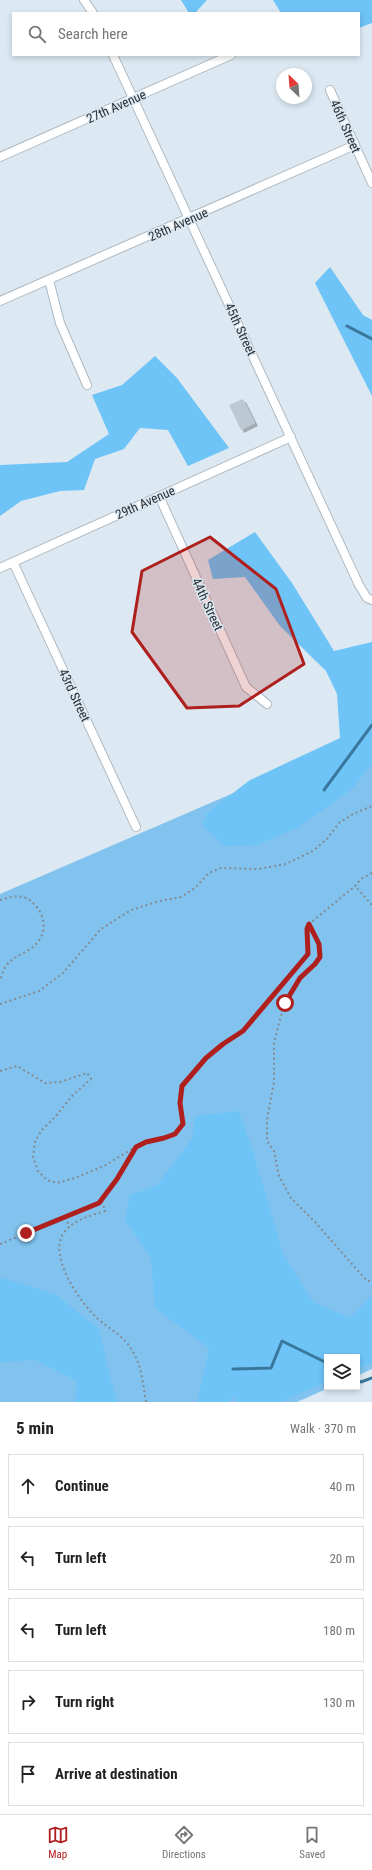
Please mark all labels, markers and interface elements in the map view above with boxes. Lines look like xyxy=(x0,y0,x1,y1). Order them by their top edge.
search box xyxy=(12,12,360,56)
icon: search xyxy=(26,23,48,45)
text: Search here xyxy=(58,25,128,43)
north arrow xyxy=(276,68,312,104)
street label: 27th Avenue xyxy=(84,87,148,126)
street label: 46th Street xyxy=(327,97,364,155)
street label: 28th Avenue xyxy=(146,205,210,244)
street label: 45th Street xyxy=(222,300,259,358)
street label: 29th Avenue xyxy=(113,483,177,522)
street label: 44th Street xyxy=(189,575,226,633)
street label: 43rd Street xyxy=(56,666,93,724)
route start xyxy=(276,994,294,1012)
route end xyxy=(17,1224,35,1242)
map controls xyxy=(324,1354,360,1390)
button: layers xyxy=(324,1354,360,1390)
text: 5 min xyxy=(16,1418,54,1438)
text: Walk · 370 m xyxy=(290,1421,356,1436)
icon: ahead xyxy=(17,1475,39,1497)
text: Continue xyxy=(55,1477,109,1495)
text: 40 m xyxy=(329,1479,355,1494)
icon: left xyxy=(17,1547,39,1569)
text: Turn left xyxy=(55,1549,106,1567)
text: 20 m xyxy=(329,1551,355,1566)
icon: left xyxy=(17,1619,39,1641)
text: Turn left xyxy=(55,1621,106,1639)
text: 180 m xyxy=(323,1623,355,1638)
icon: right xyxy=(17,1691,39,1713)
text: Turn right xyxy=(55,1693,114,1711)
text: 130 m xyxy=(323,1695,355,1710)
icon: arrive xyxy=(17,1763,39,1785)
text: Arrive at destination xyxy=(55,1765,178,1783)
tab: Map xyxy=(47,1824,69,1861)
tab: Directions xyxy=(162,1824,206,1861)
tab: Saved xyxy=(299,1824,325,1861)

